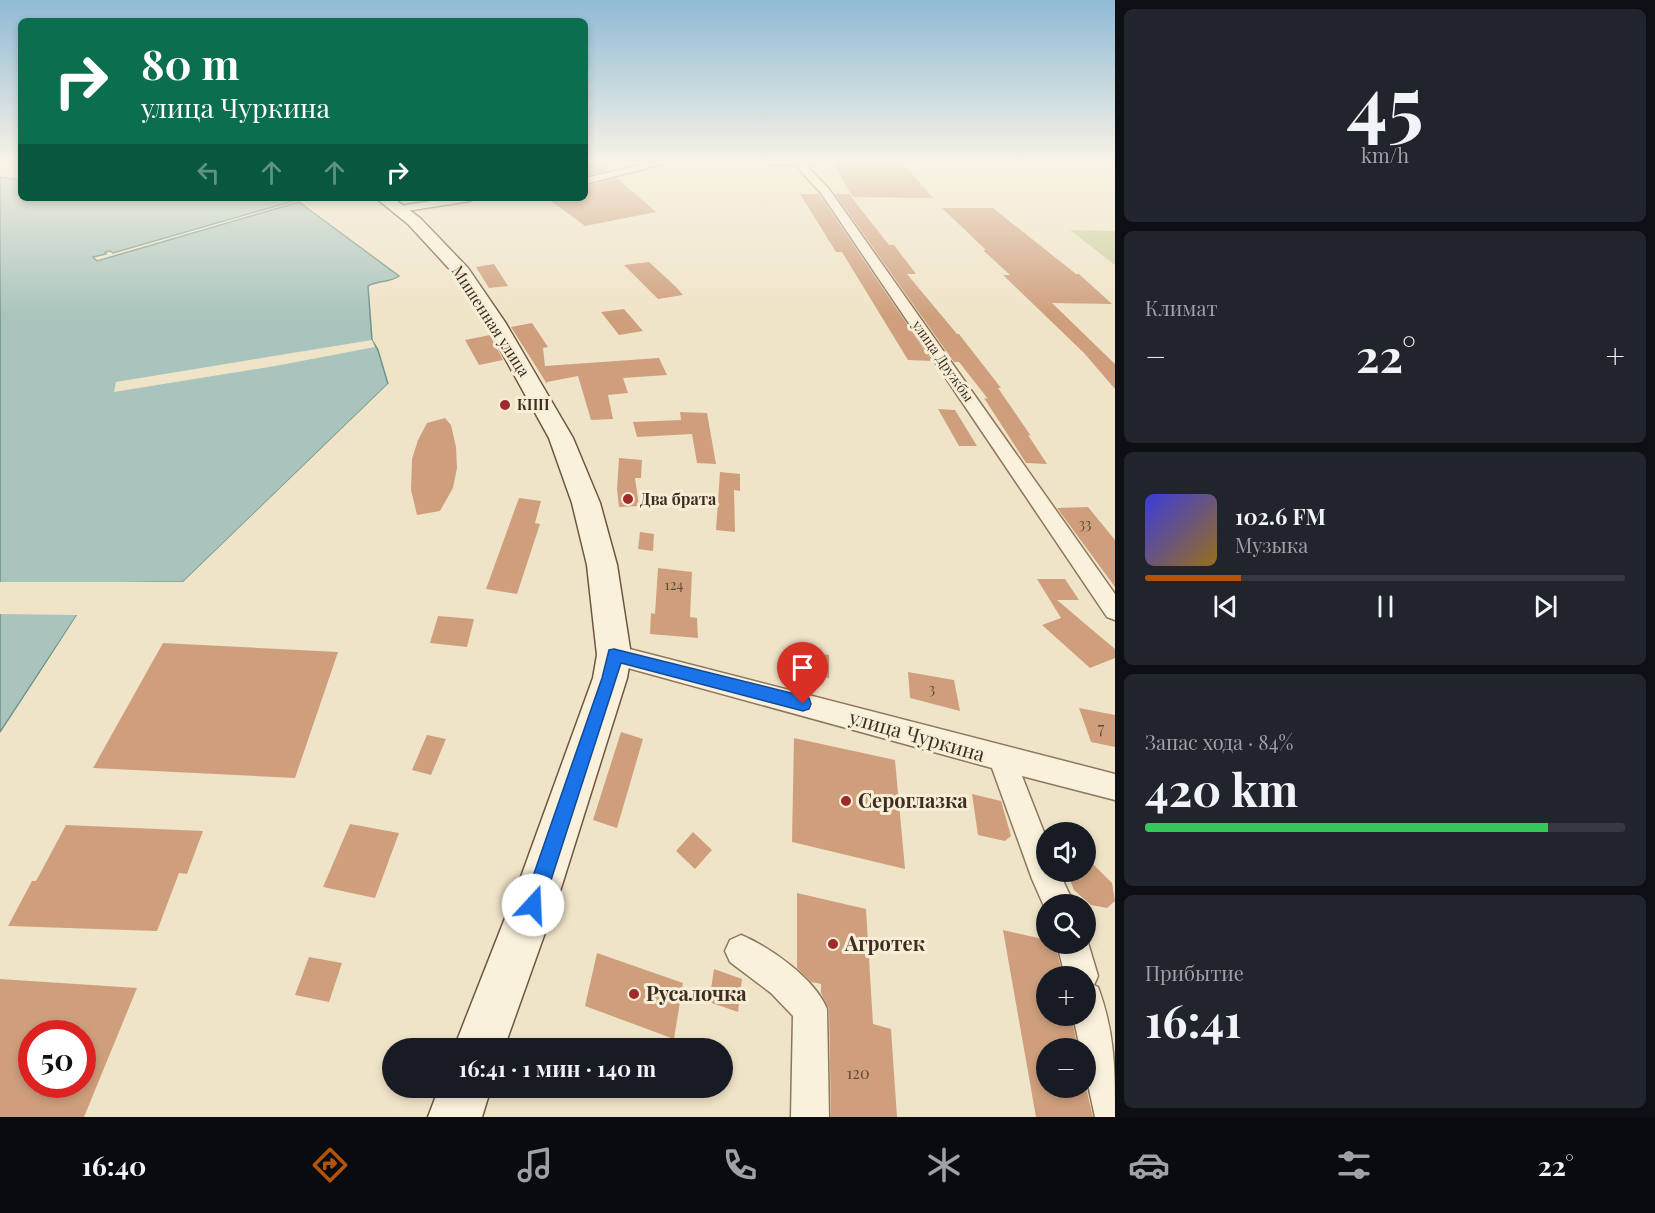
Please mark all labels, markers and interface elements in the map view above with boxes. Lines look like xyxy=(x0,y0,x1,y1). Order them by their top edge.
text: 80 m xyxy=(141,35,239,91)
icon: right xyxy=(42,42,120,120)
text: 45 xyxy=(1347,50,1424,154)
text: улица Чуркина xyxy=(141,89,330,125)
text: km/h xyxy=(1361,141,1409,168)
icon: left xyxy=(192,156,225,189)
icon: ahead xyxy=(255,156,288,189)
icon: ahead xyxy=(318,156,351,189)
icon: right xyxy=(381,156,414,189)
street label: Мишенная улица xyxy=(448,261,535,380)
text: Климат xyxy=(1145,294,1218,321)
street label: улица Дружбы xyxy=(908,315,979,405)
text: 22° xyxy=(1356,324,1416,384)
text: − xyxy=(1145,333,1166,377)
text: + xyxy=(1606,333,1625,377)
place label: КПП xyxy=(517,395,550,414)
marker: КПП xyxy=(498,398,512,412)
place label: Два брата xyxy=(640,488,717,509)
marker: Два брата xyxy=(621,492,635,506)
text: 102.6 FM xyxy=(1235,501,1326,531)
house number: 33 xyxy=(1079,514,1091,533)
text: Музыка xyxy=(1235,531,1308,558)
house number: 124 xyxy=(665,575,683,594)
icon: previous xyxy=(1209,590,1242,623)
icon: pause xyxy=(1369,590,1402,623)
icon: next xyxy=(1529,590,1562,623)
pin xyxy=(777,642,828,704)
icon: arrive xyxy=(786,651,819,684)
house number: 3 xyxy=(929,679,935,698)
street label: улица Чуркина xyxy=(845,702,988,767)
house number: 7 xyxy=(1098,717,1105,738)
text: Запас хода · 84% xyxy=(1145,728,1293,755)
text: 420 km xyxy=(1145,758,1298,818)
place label: Сероглазка xyxy=(858,786,968,813)
marker: Сероглазка xyxy=(839,794,853,808)
map controls xyxy=(1036,822,1096,1098)
button: sound xyxy=(1036,822,1096,882)
position arrow xyxy=(501,873,565,937)
button: search xyxy=(1036,894,1096,954)
place label: Агротек xyxy=(844,929,926,956)
marker: Агротек xyxy=(826,937,840,951)
text: Прибытие xyxy=(1145,959,1244,986)
button: + xyxy=(1036,966,1096,1026)
place label: Русалочка xyxy=(646,979,747,1006)
marker: Русалочка xyxy=(627,987,641,1001)
text: 16:41 xyxy=(1145,989,1242,1049)
speed limit sign: 50 xyxy=(18,1020,96,1098)
button: − xyxy=(1036,1038,1096,1098)
text: 16:41 · 1 мин · 140 m xyxy=(459,1053,656,1083)
house number: 120 xyxy=(846,1062,870,1083)
icon: directions xyxy=(309,1144,351,1186)
icon: music xyxy=(514,1144,556,1186)
icon: phone xyxy=(719,1144,761,1186)
icon: climate xyxy=(923,1144,965,1186)
icon: car xyxy=(1128,1144,1170,1186)
icon: filters xyxy=(1333,1144,1375,1186)
text: 16:40 xyxy=(81,1147,146,1183)
text: 22° xyxy=(1538,1147,1574,1183)

